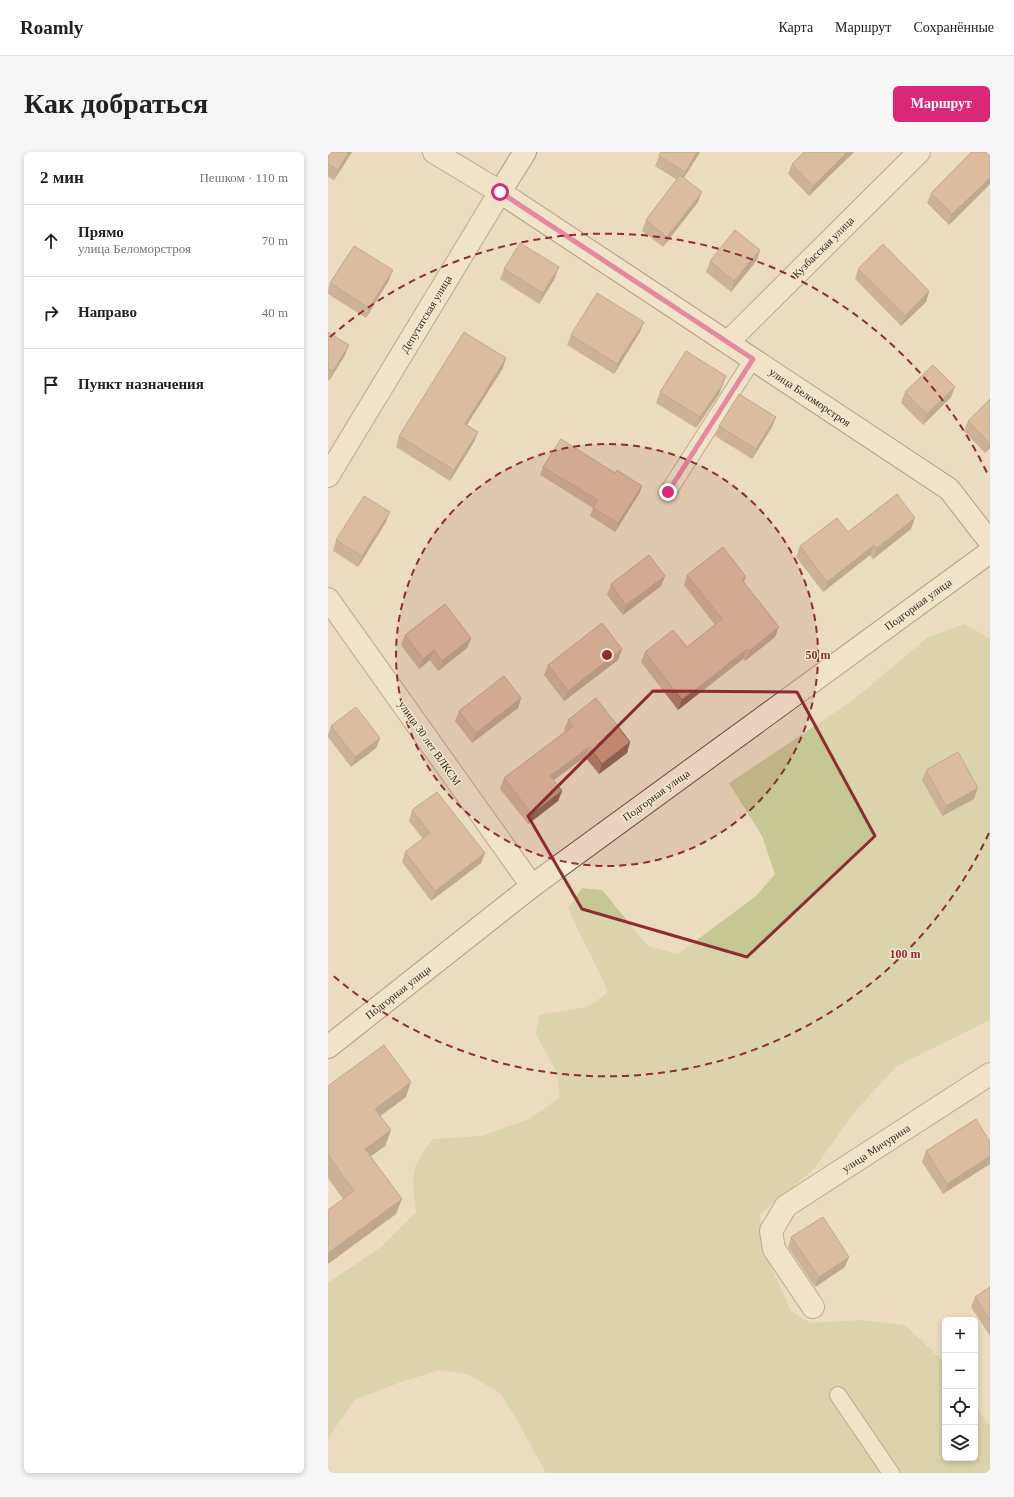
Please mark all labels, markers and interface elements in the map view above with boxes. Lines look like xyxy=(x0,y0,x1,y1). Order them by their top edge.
text: Roamly xyxy=(20,17,83,38)
text: Карта xyxy=(778,20,813,35)
text: Маршрут xyxy=(835,20,891,35)
text: Сохранённые xyxy=(913,20,994,35)
button: Маршрут xyxy=(893,86,990,122)
text: Как добраться xyxy=(24,88,208,119)
text: 2 мин xyxy=(40,168,84,187)
text: Пешком · 110 m xyxy=(199,170,288,185)
route start xyxy=(491,183,509,201)
street label: Кузбасская улица xyxy=(790,214,856,280)
text: Прямо xyxy=(78,224,124,240)
icon: ahead xyxy=(40,230,62,252)
text: 70 m xyxy=(262,233,288,248)
text: улица Беломорстроя xyxy=(78,241,191,256)
street label: Депутатская улица xyxy=(398,273,454,355)
icon: right xyxy=(40,302,62,324)
text: Направо xyxy=(78,304,137,320)
text: 40 m xyxy=(262,305,288,320)
street label: улица Беломорстроя xyxy=(767,365,853,429)
icon: arrive xyxy=(40,374,62,396)
text: Пункт назначения xyxy=(78,376,204,392)
route end xyxy=(659,483,677,501)
street label: Подгорная улица xyxy=(882,576,954,632)
centre of rings xyxy=(600,648,614,662)
text: 50 m xyxy=(806,648,831,662)
street label: улица 30 лет ВЛКСМ xyxy=(396,699,464,788)
street label: Подгорная улица xyxy=(620,767,692,823)
text: 100 m xyxy=(890,947,921,961)
street label: Подгорная улица xyxy=(363,963,433,1021)
street label: улица Мичурина xyxy=(840,1121,912,1174)
map controls xyxy=(942,1317,978,1461)
button: + xyxy=(942,1317,978,1353)
button: − xyxy=(942,1353,978,1389)
button: locate xyxy=(942,1389,978,1425)
button: layers xyxy=(942,1425,978,1461)

